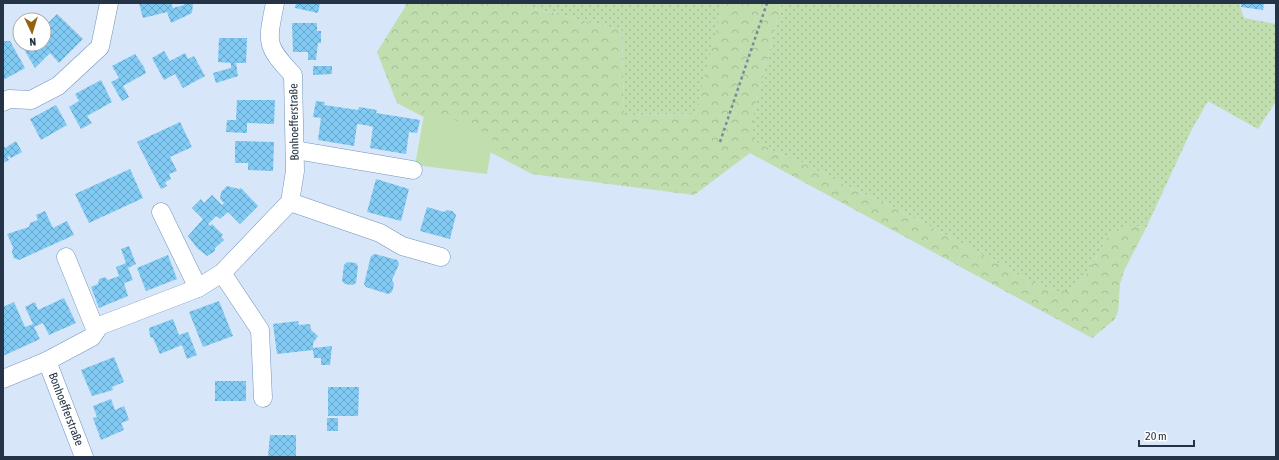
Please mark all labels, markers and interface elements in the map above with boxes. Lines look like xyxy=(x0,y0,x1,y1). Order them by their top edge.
north arrow xyxy=(12,12,52,52)
text: N xyxy=(29,36,36,48)
street label: Bonhoefferstraße xyxy=(286,83,302,161)
street label: Bonhoefferstraße xyxy=(46,370,86,448)
scale bar xyxy=(1139,422,1194,448)
text: 20 m xyxy=(1145,429,1167,443)

